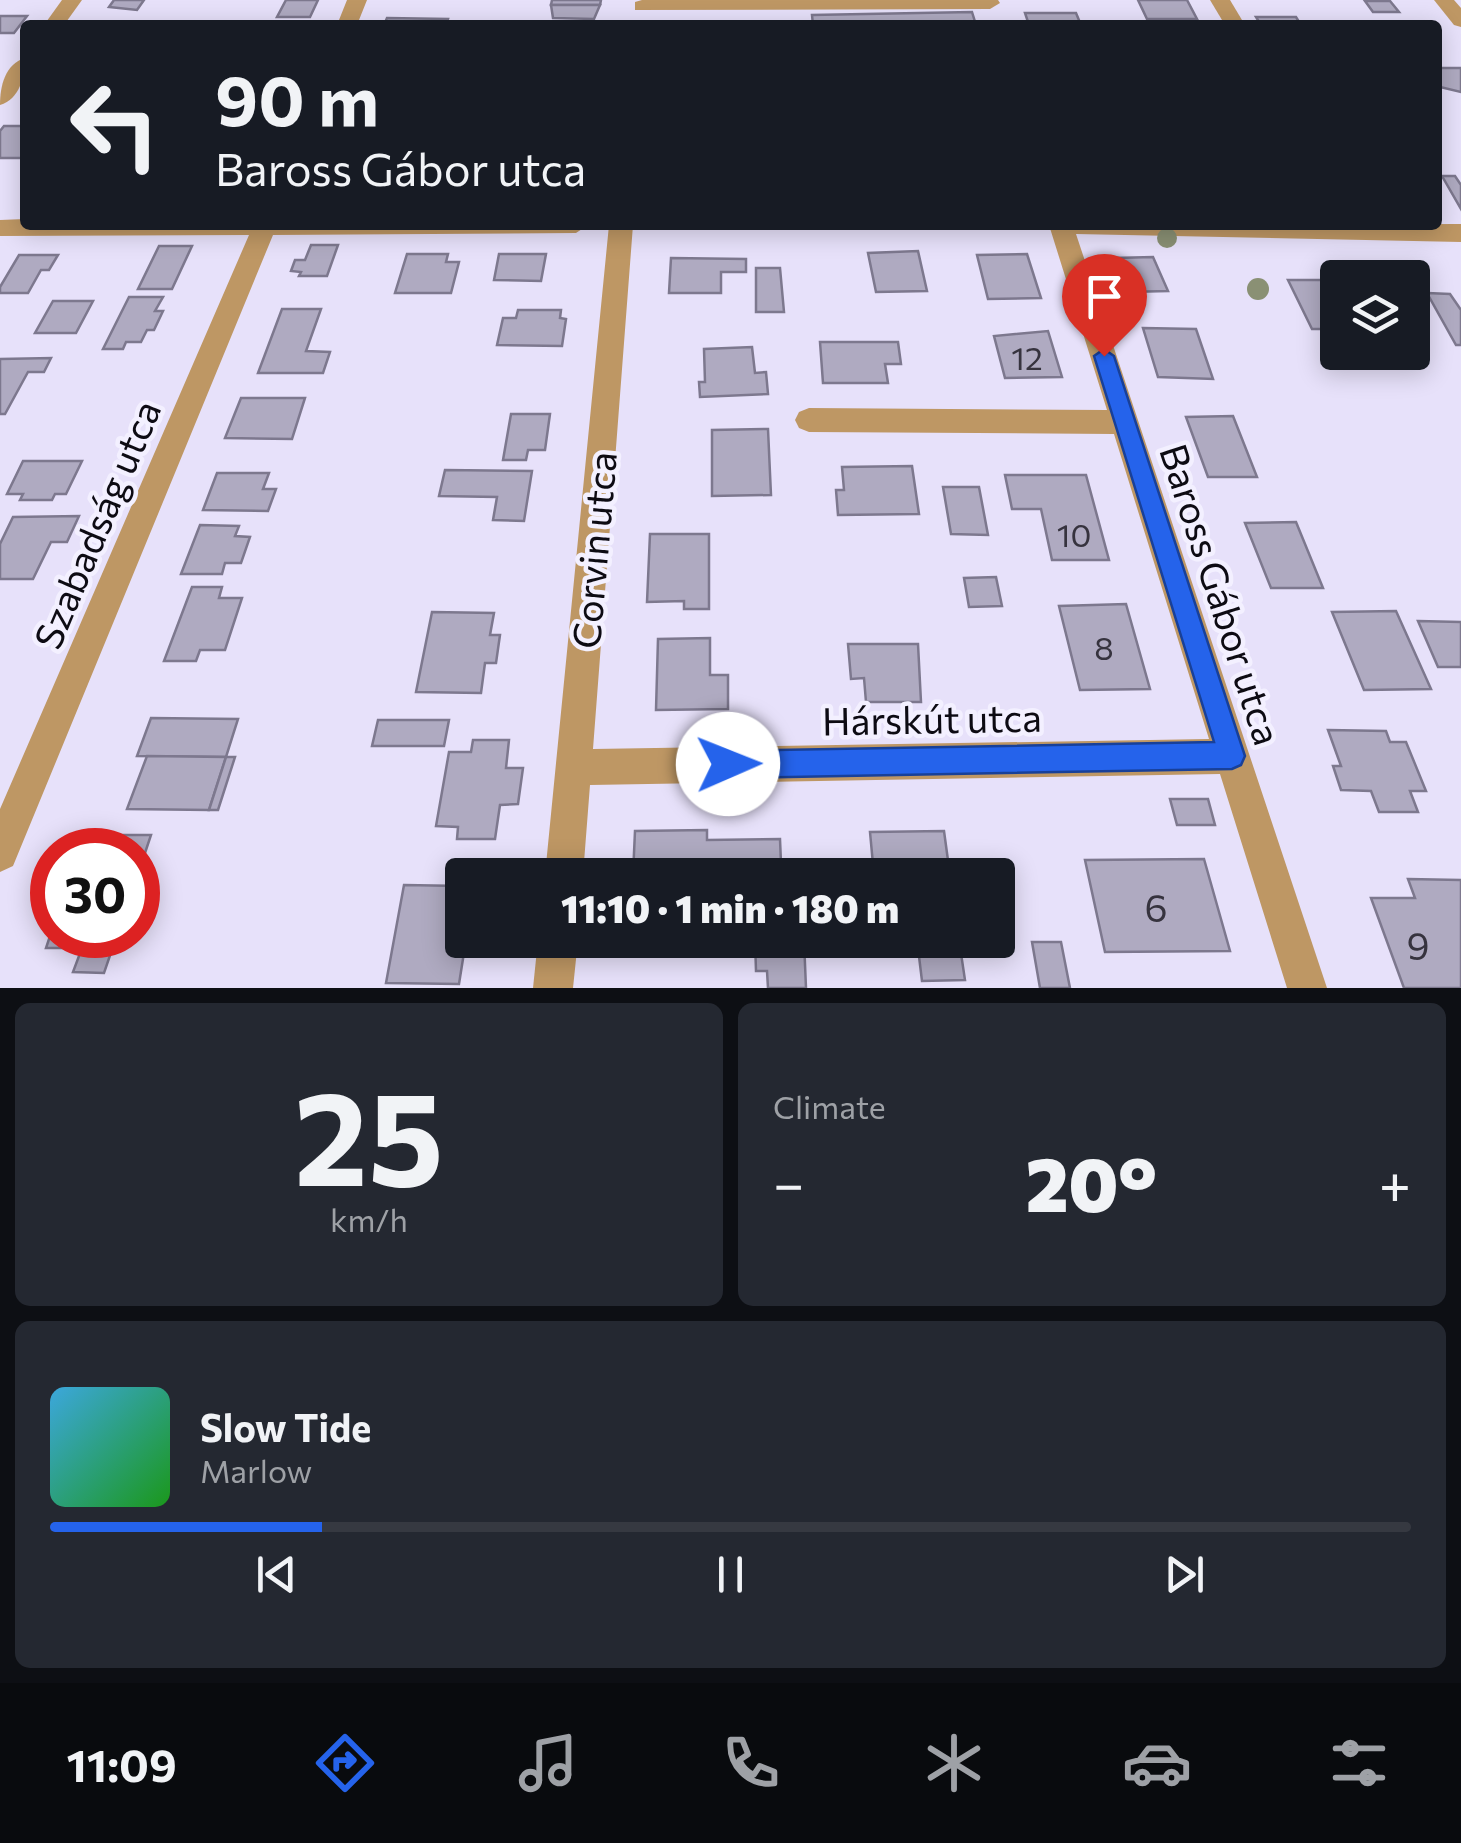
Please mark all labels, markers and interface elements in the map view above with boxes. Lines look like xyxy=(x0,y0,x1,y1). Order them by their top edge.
text: 90 m xyxy=(215,55,379,140)
icon: left xyxy=(50,60,180,190)
text: Baross Gábor utca xyxy=(215,140,586,195)
pin xyxy=(1062,254,1147,357)
map controls xyxy=(1320,260,1430,370)
button: layers xyxy=(1320,260,1430,370)
icon: arrive xyxy=(1077,269,1132,324)
house number: 12 xyxy=(1011,337,1043,377)
street label: Szabadság utca xyxy=(23,393,169,655)
street label: Baross Gábor utca xyxy=(1151,438,1293,750)
street label: Corvin utca xyxy=(561,450,625,650)
house number: 10 xyxy=(1057,514,1091,554)
house number: 8 xyxy=(1094,627,1114,667)
street label: Hárskút utca xyxy=(822,693,1042,743)
position arrow xyxy=(676,712,780,816)
speed limit sign: 30 xyxy=(30,828,160,958)
house number: 6 xyxy=(1144,883,1168,930)
text: 11:10 · 1 min · 180 m xyxy=(561,884,899,931)
house number: 9 xyxy=(1406,921,1430,968)
text: 25 xyxy=(294,1054,444,1213)
text: Climate xyxy=(773,1086,886,1126)
text: 20° xyxy=(1026,1136,1157,1227)
text: − xyxy=(773,1148,804,1215)
text: + xyxy=(1379,1148,1411,1215)
text: km/h xyxy=(330,1199,408,1239)
text: Slow Tide xyxy=(200,1403,371,1450)
text: Marlow xyxy=(200,1450,312,1490)
icon: previous xyxy=(249,1547,304,1602)
icon: pause xyxy=(703,1547,758,1602)
icon: next xyxy=(1157,1547,1212,1602)
icon: directions xyxy=(310,1728,380,1798)
icon: music xyxy=(513,1728,583,1798)
icon: phone xyxy=(716,1728,786,1798)
icon: climate xyxy=(919,1728,989,1798)
icon: car xyxy=(1122,1728,1192,1798)
icon: filters xyxy=(1324,1728,1394,1798)
text: 11:09 xyxy=(66,1736,177,1791)

